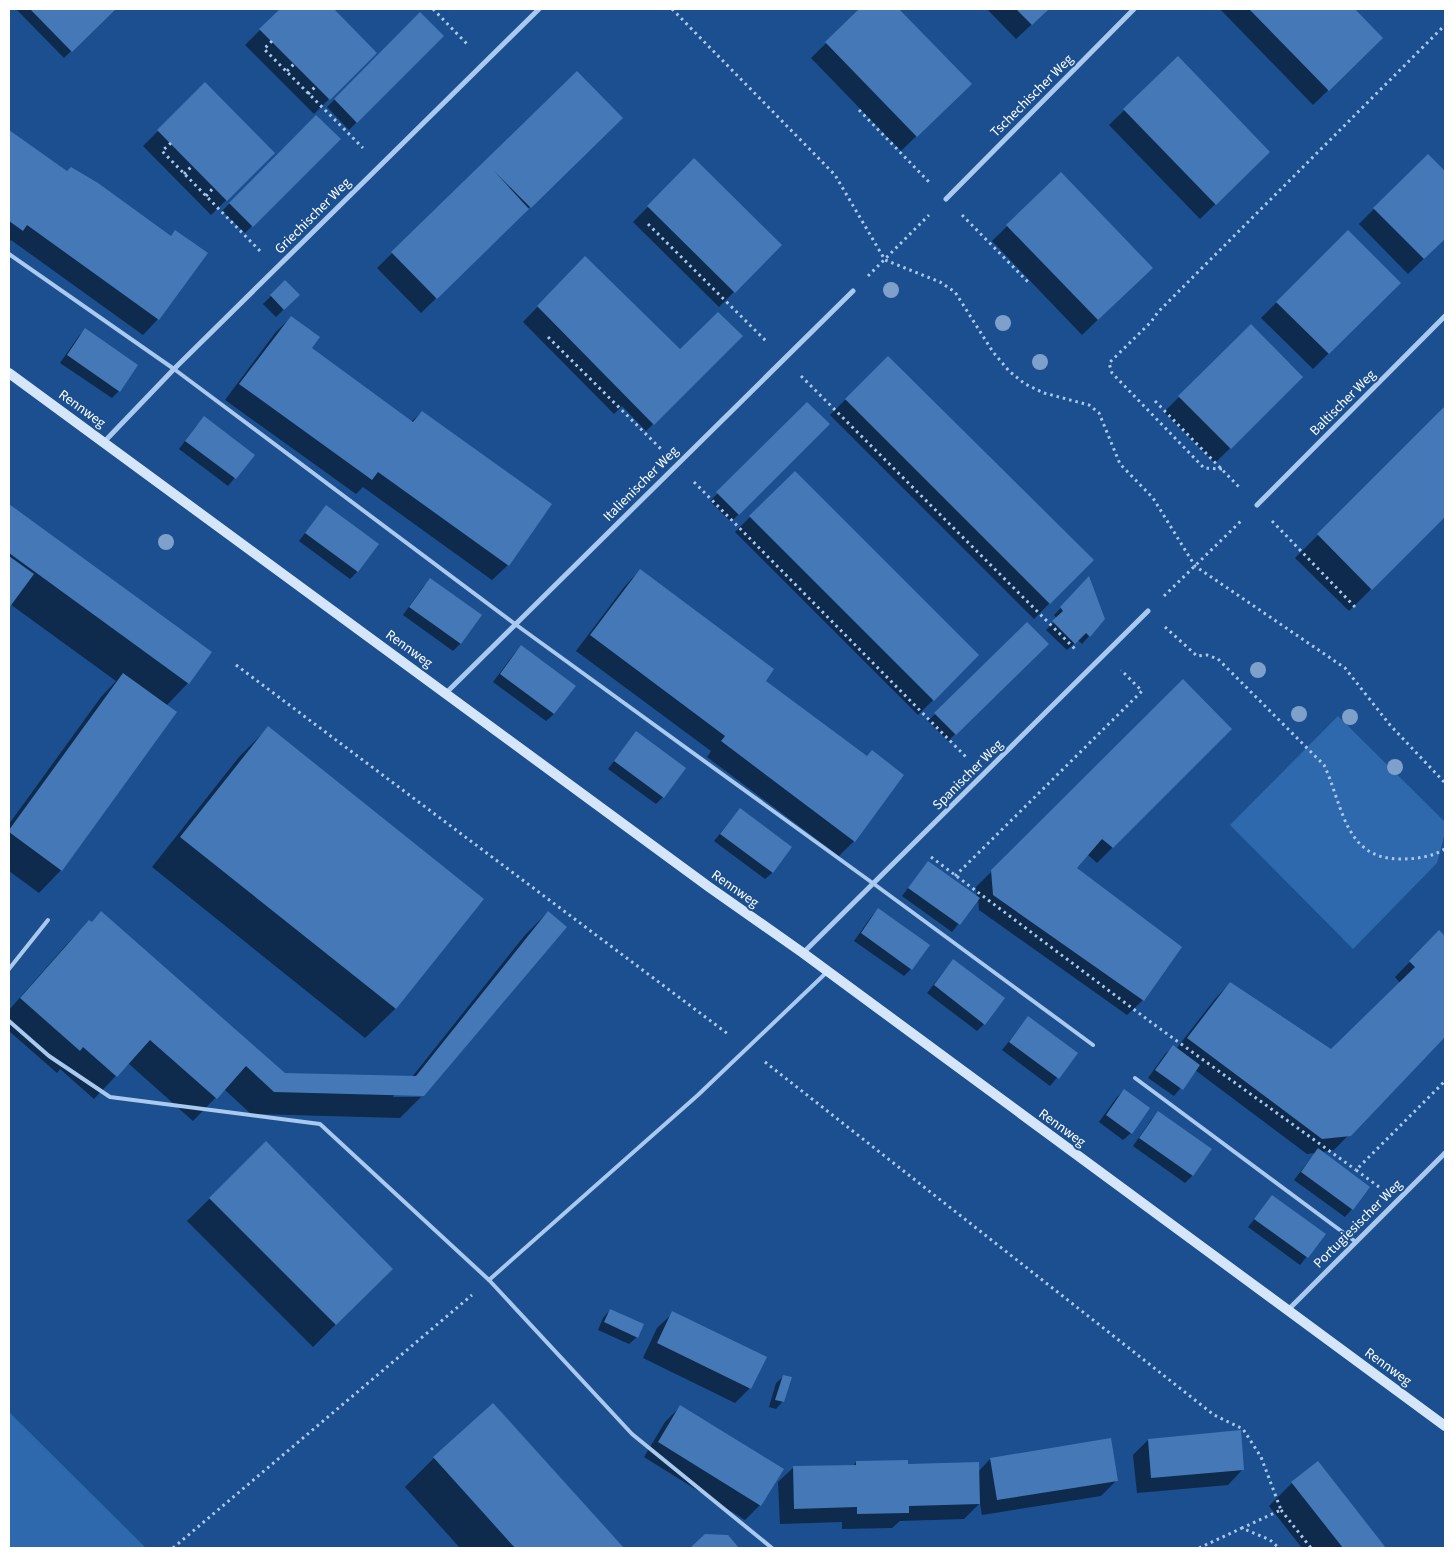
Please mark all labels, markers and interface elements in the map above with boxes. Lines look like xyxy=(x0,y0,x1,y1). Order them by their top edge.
street label: Tschechischer Weg xyxy=(986,50,1078,142)
street label: Griechischer Weg xyxy=(270,173,356,259)
street label: Baltischer Weg xyxy=(1305,365,1381,441)
street label: Rennweg xyxy=(54,385,110,433)
street label: Italienischer Weg xyxy=(599,442,683,526)
street label: Rennweg xyxy=(381,625,437,673)
street label: Spanischer Weg xyxy=(928,735,1008,815)
street label: Rennweg xyxy=(707,865,763,913)
street label: Rennweg xyxy=(1034,1104,1090,1152)
street label: Portugiesischer Weg xyxy=(1309,1175,1407,1273)
street label: Rennweg xyxy=(1360,1343,1416,1391)

